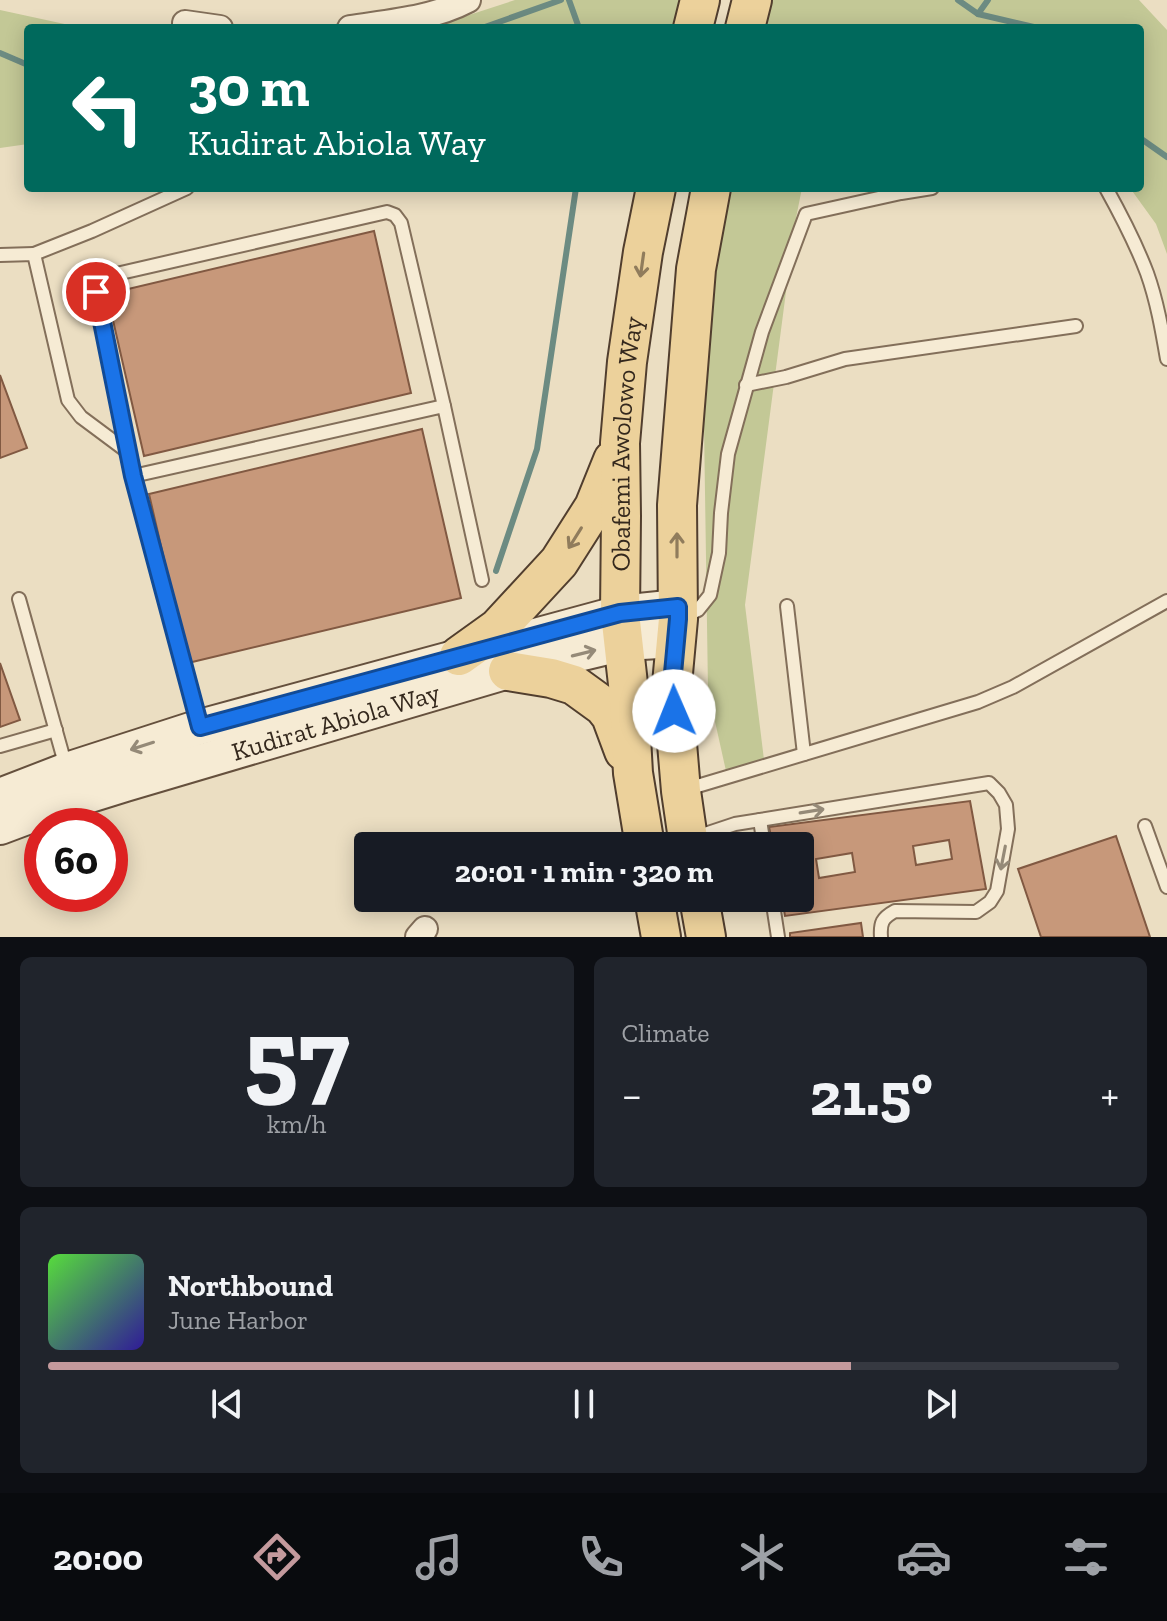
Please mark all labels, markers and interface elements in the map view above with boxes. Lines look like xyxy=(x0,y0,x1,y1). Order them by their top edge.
text: 30 m xyxy=(188,53,310,120)
icon: left xyxy=(56,56,160,160)
text: Kudirat Abiola Way xyxy=(188,121,486,164)
one-way arrow xyxy=(634,251,649,277)
pin xyxy=(62,258,130,326)
icon: arrive xyxy=(74,270,118,314)
street label: Obafemi Awolowo Way xyxy=(604,313,650,572)
one-way arrow xyxy=(566,526,582,549)
one-way arrow xyxy=(669,532,685,559)
one-way arrow xyxy=(571,644,597,659)
position arrow xyxy=(632,669,716,753)
street label: Kudirat Abiola Way xyxy=(228,676,444,768)
one-way arrow xyxy=(130,739,155,754)
one-way arrow xyxy=(799,803,825,818)
speed limit sign: 60 xyxy=(24,808,128,912)
one-way arrow xyxy=(995,844,1010,870)
text: 20:01 · 1 min · 320 m xyxy=(455,854,713,890)
text: 57 xyxy=(244,993,350,1118)
text: Climate xyxy=(622,1017,709,1049)
text: 21.5° xyxy=(810,1058,933,1130)
text: − xyxy=(622,1068,642,1121)
text: + xyxy=(1100,1068,1119,1121)
text: km/h xyxy=(267,1108,326,1140)
text: Northbound xyxy=(168,1268,333,1304)
text: June Harbor xyxy=(168,1304,308,1336)
icon: previous xyxy=(205,1382,249,1426)
icon: pause xyxy=(562,1382,606,1426)
icon: next xyxy=(919,1382,963,1426)
icon: directions xyxy=(249,1529,305,1585)
icon: music xyxy=(411,1529,467,1585)
icon: phone xyxy=(573,1529,629,1585)
icon: climate xyxy=(734,1529,790,1585)
icon: car xyxy=(896,1529,952,1585)
icon: filters xyxy=(1058,1529,1114,1585)
text: 20:00 xyxy=(53,1536,143,1579)

